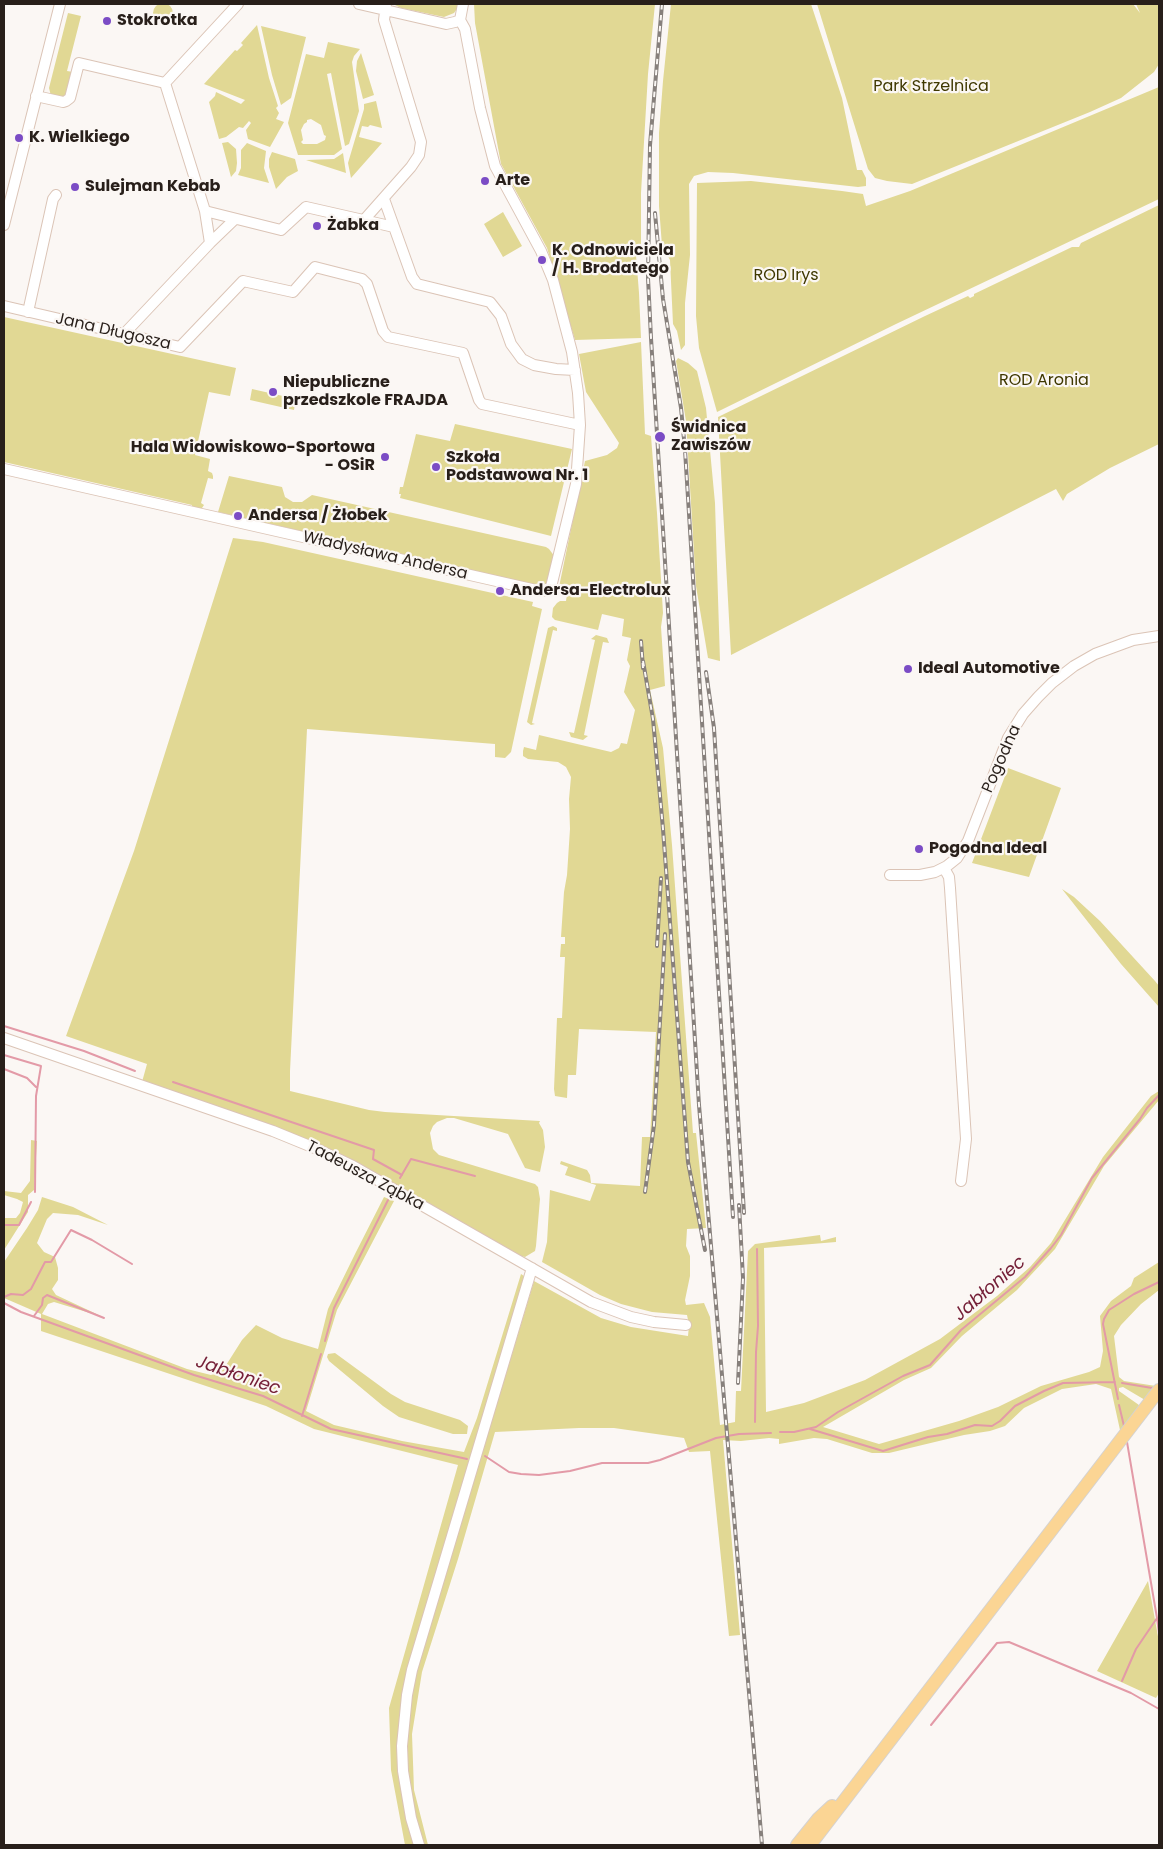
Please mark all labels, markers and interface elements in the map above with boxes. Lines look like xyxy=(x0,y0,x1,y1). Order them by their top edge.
place label: Stokrotka xyxy=(117,11,198,31)
marker: Stokrotka xyxy=(101,15,113,27)
park label: Park Strzelnica xyxy=(873,77,989,97)
place label: K. Wielkiego xyxy=(29,128,130,148)
marker: K. Wielkiego xyxy=(13,132,25,144)
place label: Arte xyxy=(495,171,530,191)
marker: Arte xyxy=(479,175,491,187)
place label: Sulejman Kebab xyxy=(85,177,220,197)
marker: Sulejman Kebab xyxy=(69,181,81,193)
place label: Żabka xyxy=(327,216,379,236)
marker: Żabka xyxy=(311,220,323,232)
place label: K. Odnowiciela / H. Brodatego xyxy=(552,241,674,279)
marker: K. Odnowiciela / H. Brodatego xyxy=(536,254,548,266)
park label: ROD Irys xyxy=(753,266,819,286)
street label: Jana Długosza xyxy=(54,309,172,355)
park label: ROD Aronia xyxy=(999,371,1089,391)
place label: Niepubliczne przedszkole FRAJDA xyxy=(283,373,448,411)
marker: Niepubliczne przedszkole FRAJDA xyxy=(267,386,279,398)
place label: Świdnica Zawiszów xyxy=(671,418,751,456)
marker: Świdnica Zawiszów xyxy=(653,430,667,444)
place label: Hala Widowiskowo-Sportowa - OSiR xyxy=(131,438,375,476)
place label: Szkoła Podstawowa Nr. 1 xyxy=(446,448,588,486)
marker: Hala Widowiskowo-Sportowa - OSiR xyxy=(379,451,391,463)
marker: Szkoła Podstawowa Nr. 1 xyxy=(430,461,442,473)
place label: Andersa / Żłobek xyxy=(248,506,387,526)
marker: Andersa / Żłobek xyxy=(232,510,244,522)
street label: Władysława Andersa xyxy=(301,528,469,584)
place label: Andersa-Electrolux xyxy=(510,581,671,601)
marker: Andersa-Electrolux xyxy=(494,585,506,597)
place label: Ideal Automotive xyxy=(918,659,1060,679)
marker: Ideal Automotive xyxy=(902,663,914,675)
street label: Pogodna xyxy=(978,722,1026,796)
place label: Pogodna Ideal xyxy=(929,839,1047,859)
marker: Pogodna Ideal xyxy=(913,843,925,855)
street label: Tadeusza Ząbka xyxy=(303,1137,427,1215)
water label: Jabłoniec xyxy=(950,1252,1030,1326)
water label: Jabłoniec xyxy=(193,1351,283,1401)

